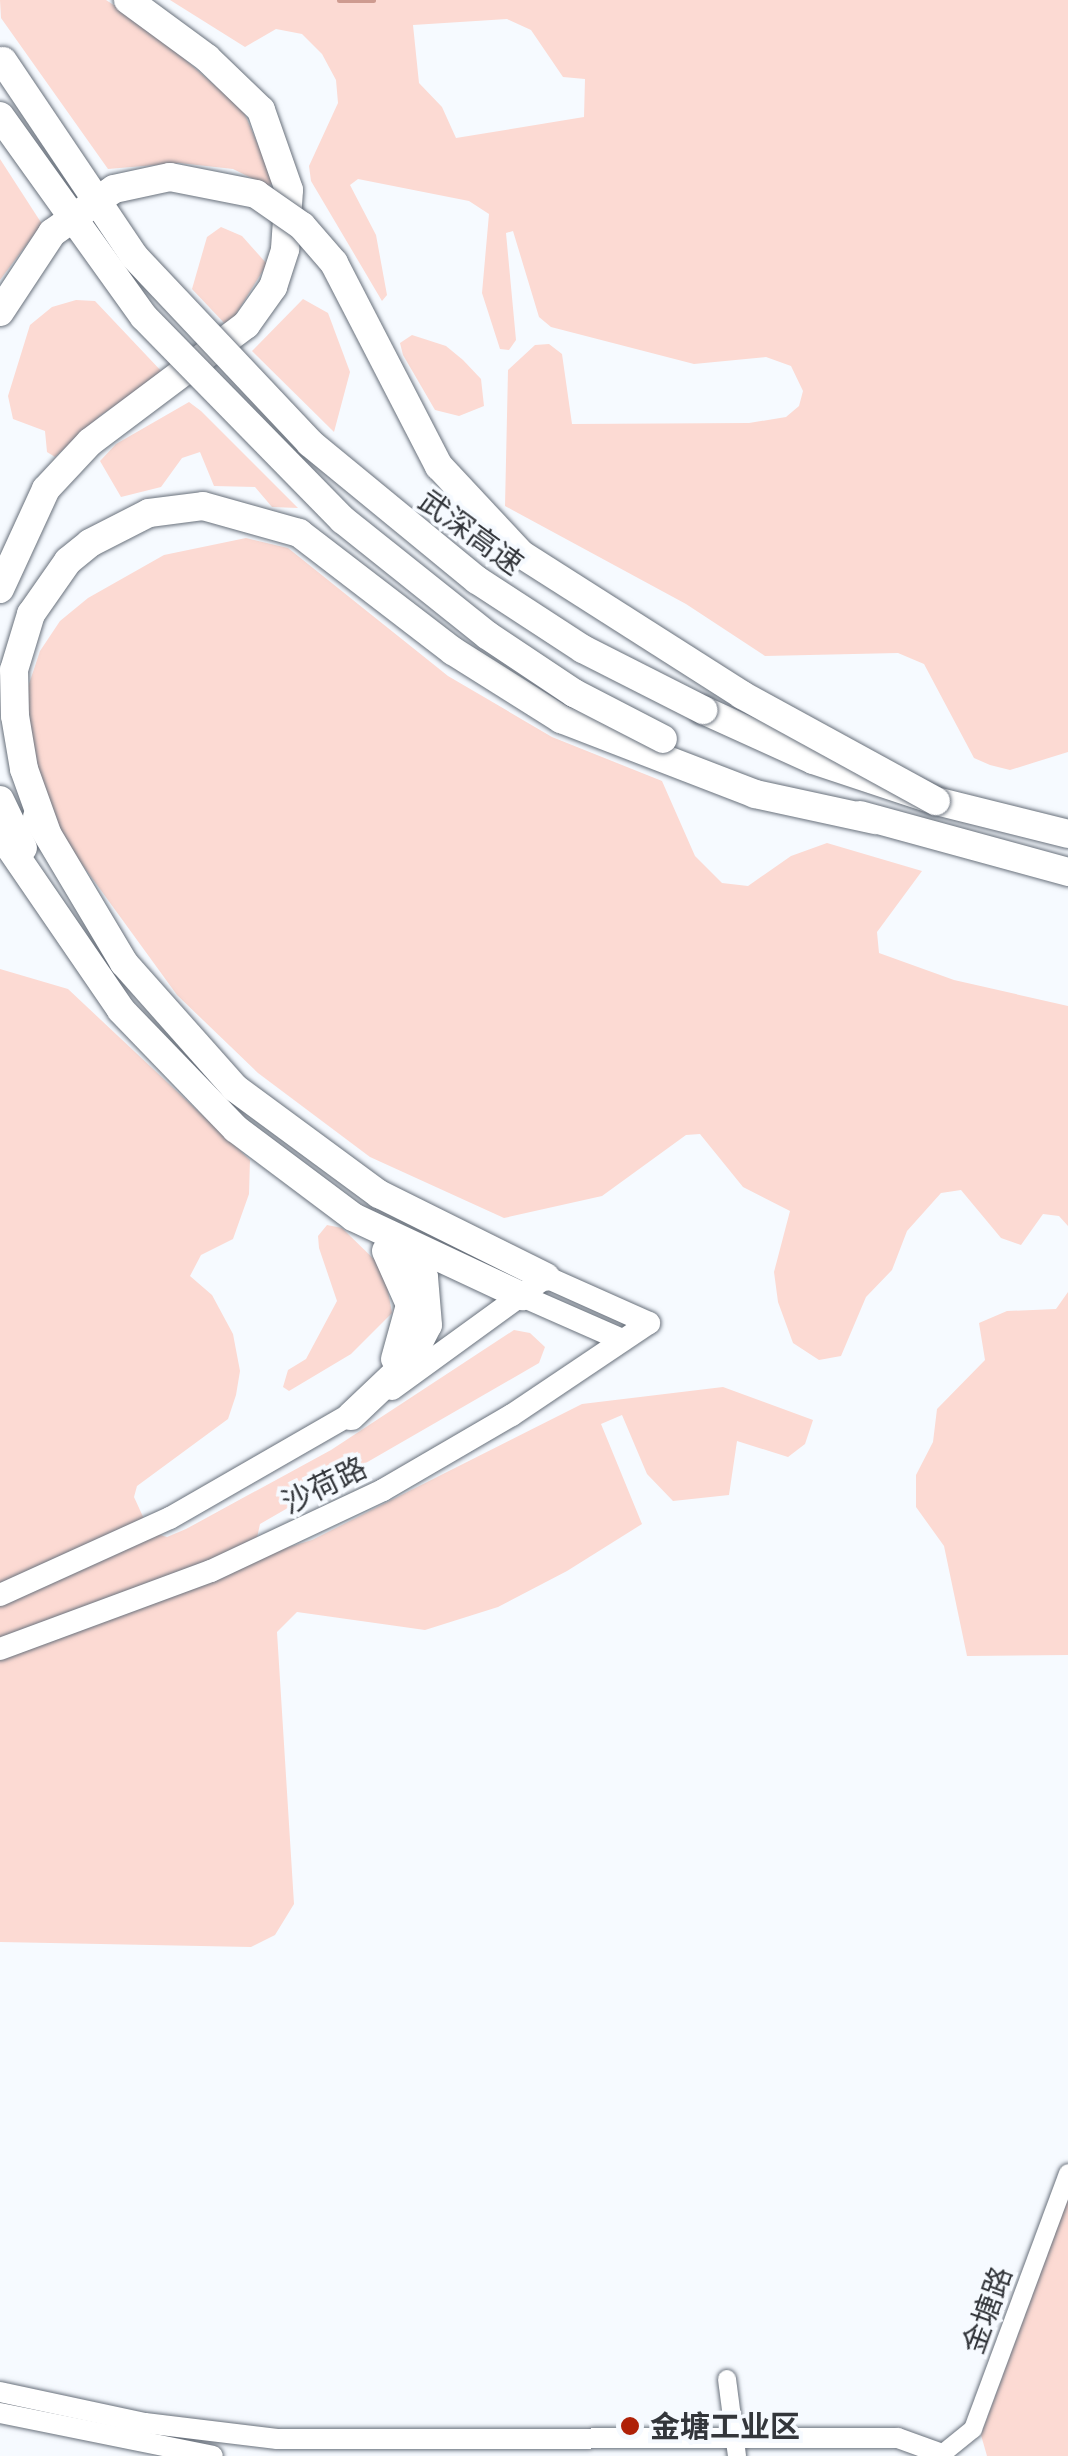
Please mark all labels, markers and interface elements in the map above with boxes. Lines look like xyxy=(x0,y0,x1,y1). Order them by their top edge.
street label: 武深高速 xyxy=(412,482,530,582)
street label: 沙荷路 xyxy=(276,1449,372,1521)
street label: 金塘路 xyxy=(955,2262,1019,2358)
place label: 金塘工业区 xyxy=(650,2408,800,2444)
marker: 金塘工业区 xyxy=(619,2415,641,2437)

